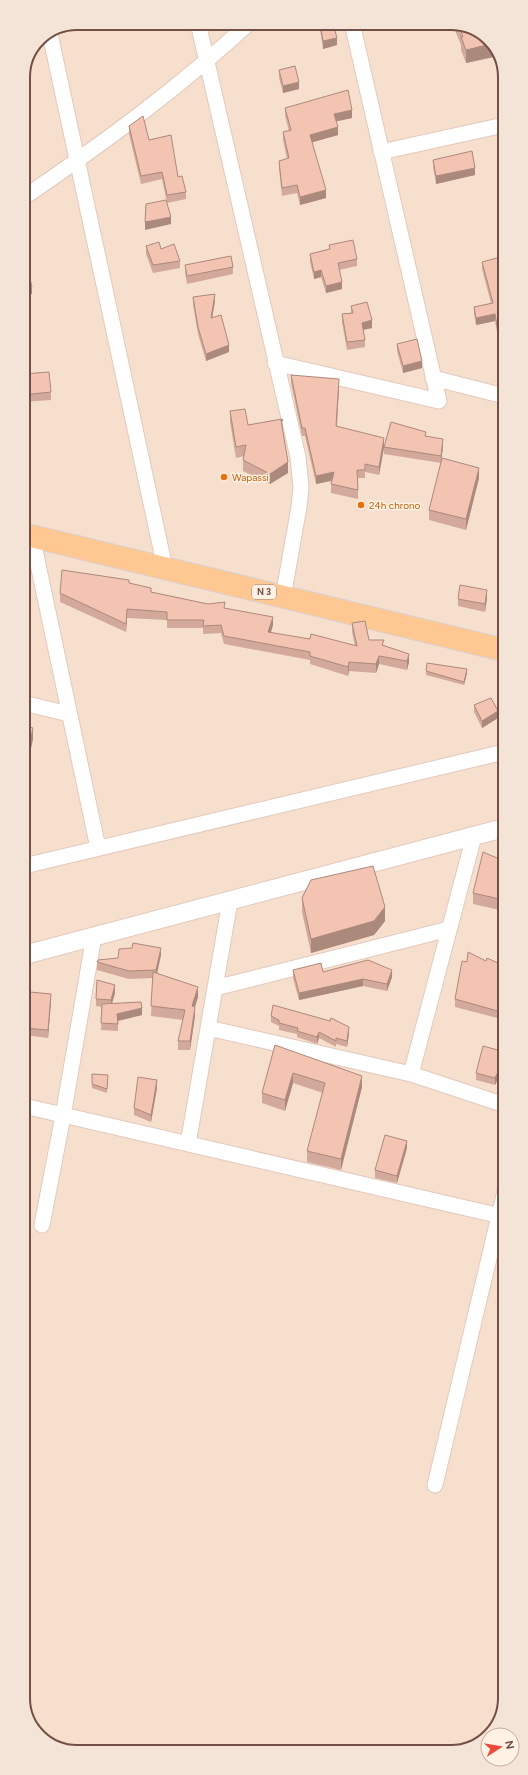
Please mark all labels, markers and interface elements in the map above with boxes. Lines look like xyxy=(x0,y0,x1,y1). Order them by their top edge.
place label: Wapassi xyxy=(232,471,269,484)
marker: Wapassi xyxy=(219,472,229,482)
place label: 24h chrono xyxy=(369,499,421,512)
marker: 24h chrono xyxy=(356,500,366,510)
road number: N 3 xyxy=(252,585,276,599)
north arrow xyxy=(480,1727,520,1767)
text: N xyxy=(502,1740,517,1751)

